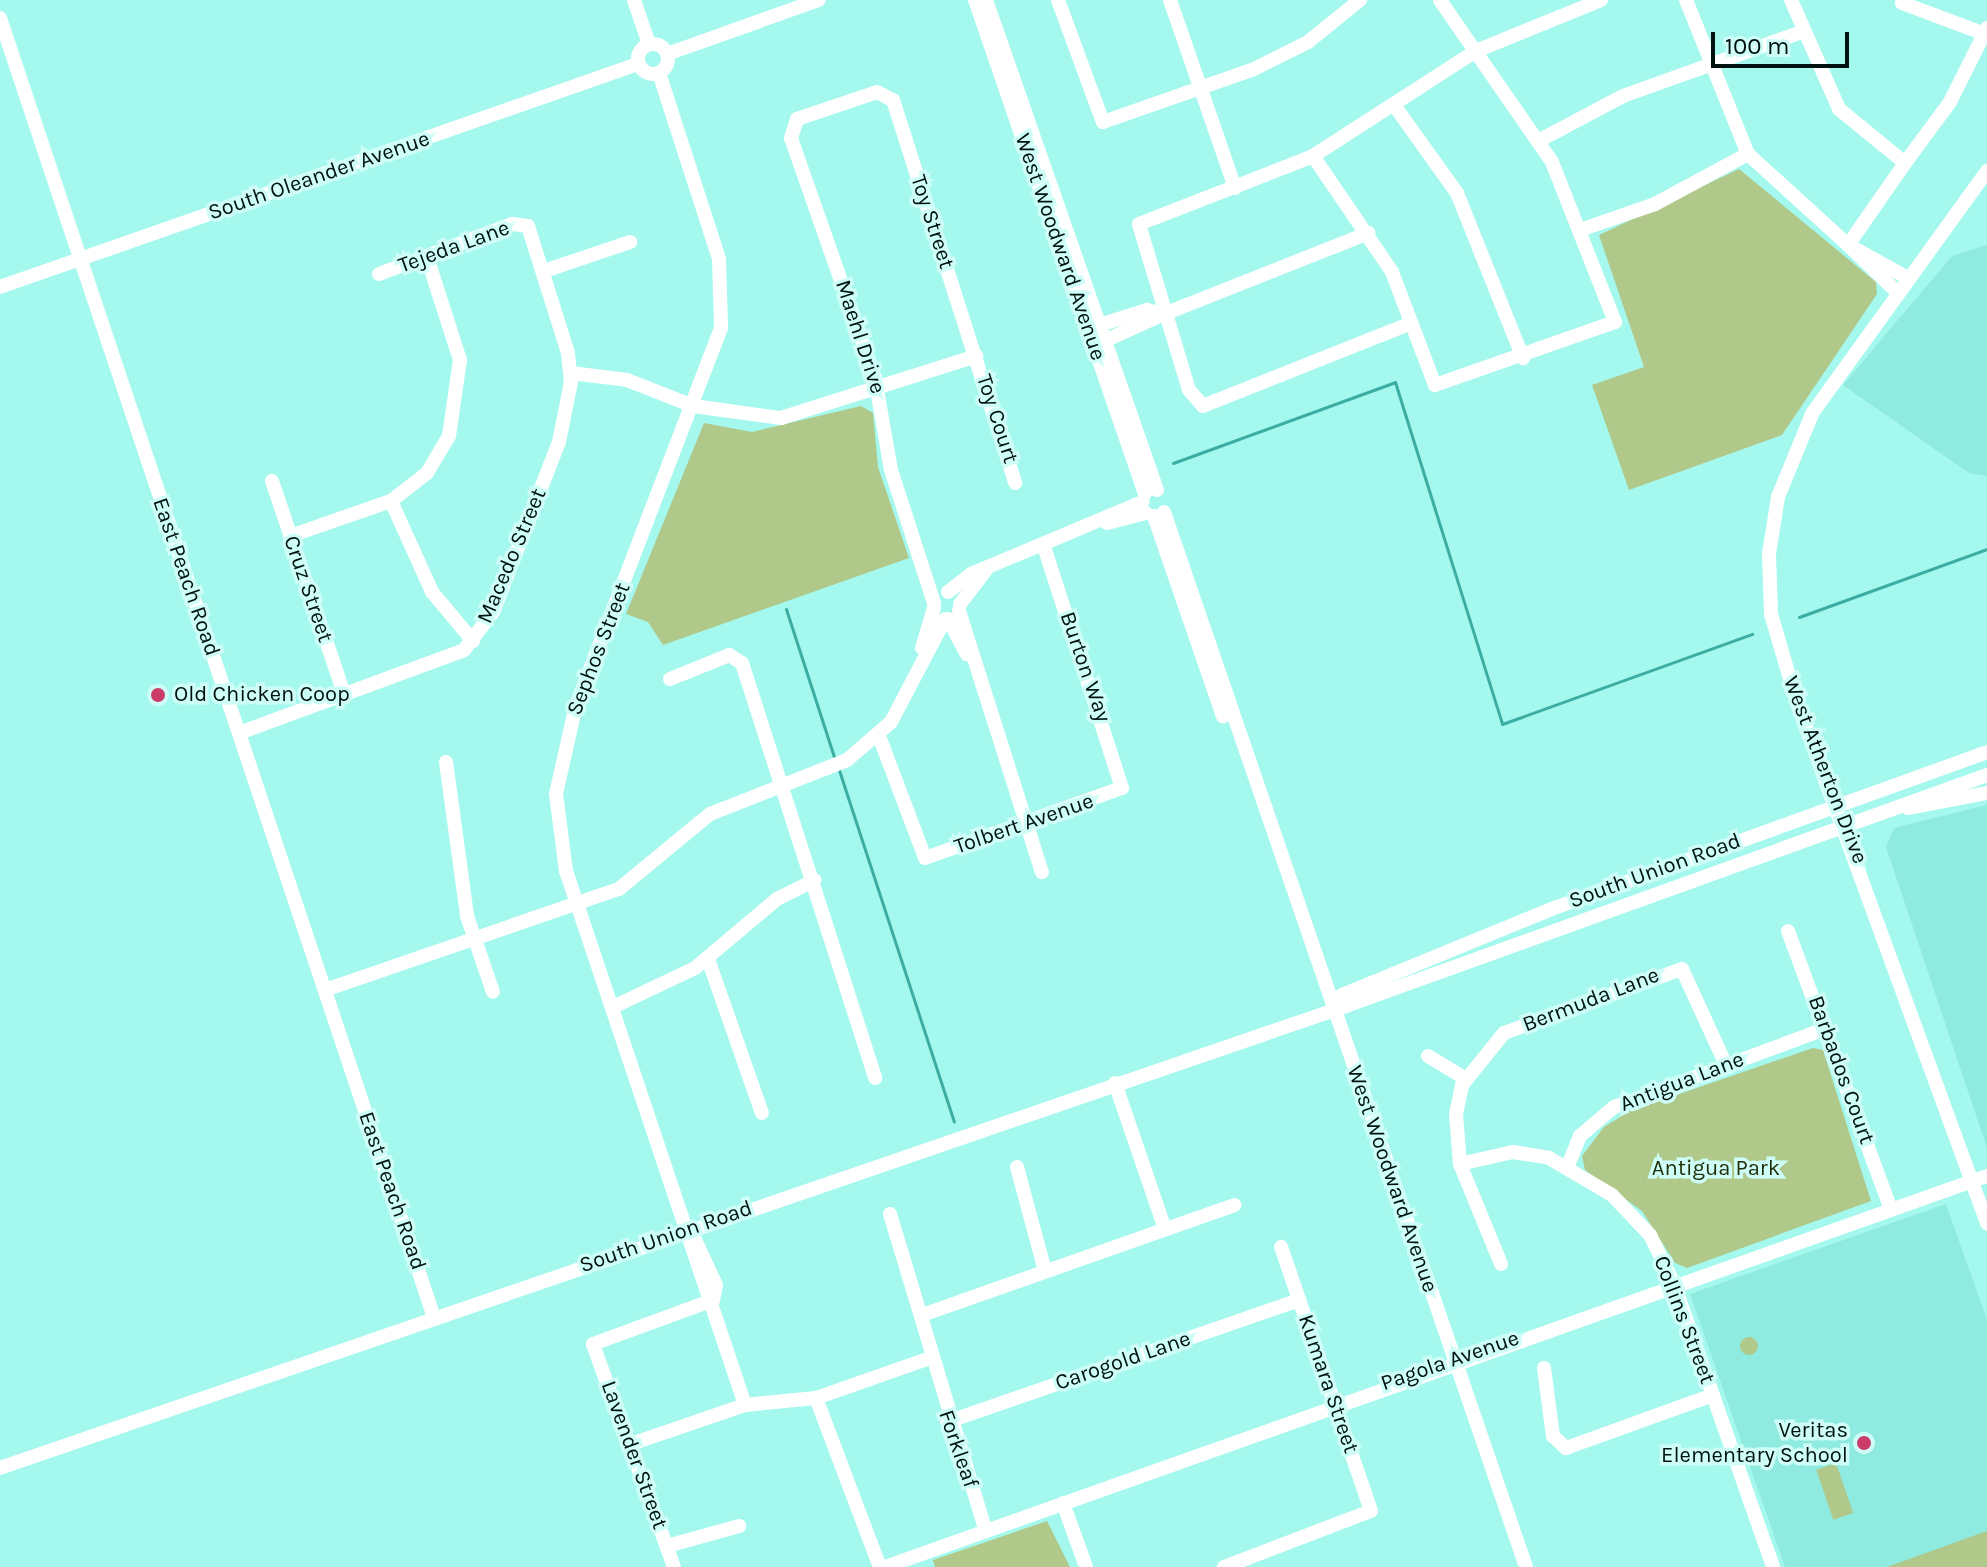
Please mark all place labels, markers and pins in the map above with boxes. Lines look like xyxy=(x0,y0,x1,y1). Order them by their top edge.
place label: Old Chicken Coop xyxy=(174,682,350,708)
marker: Old Chicken Coop xyxy=(149,686,167,704)
place label: Veritas Elementary School xyxy=(1661,1417,1848,1468)
marker: Veritas Elementary School xyxy=(1855,1434,1873,1452)

